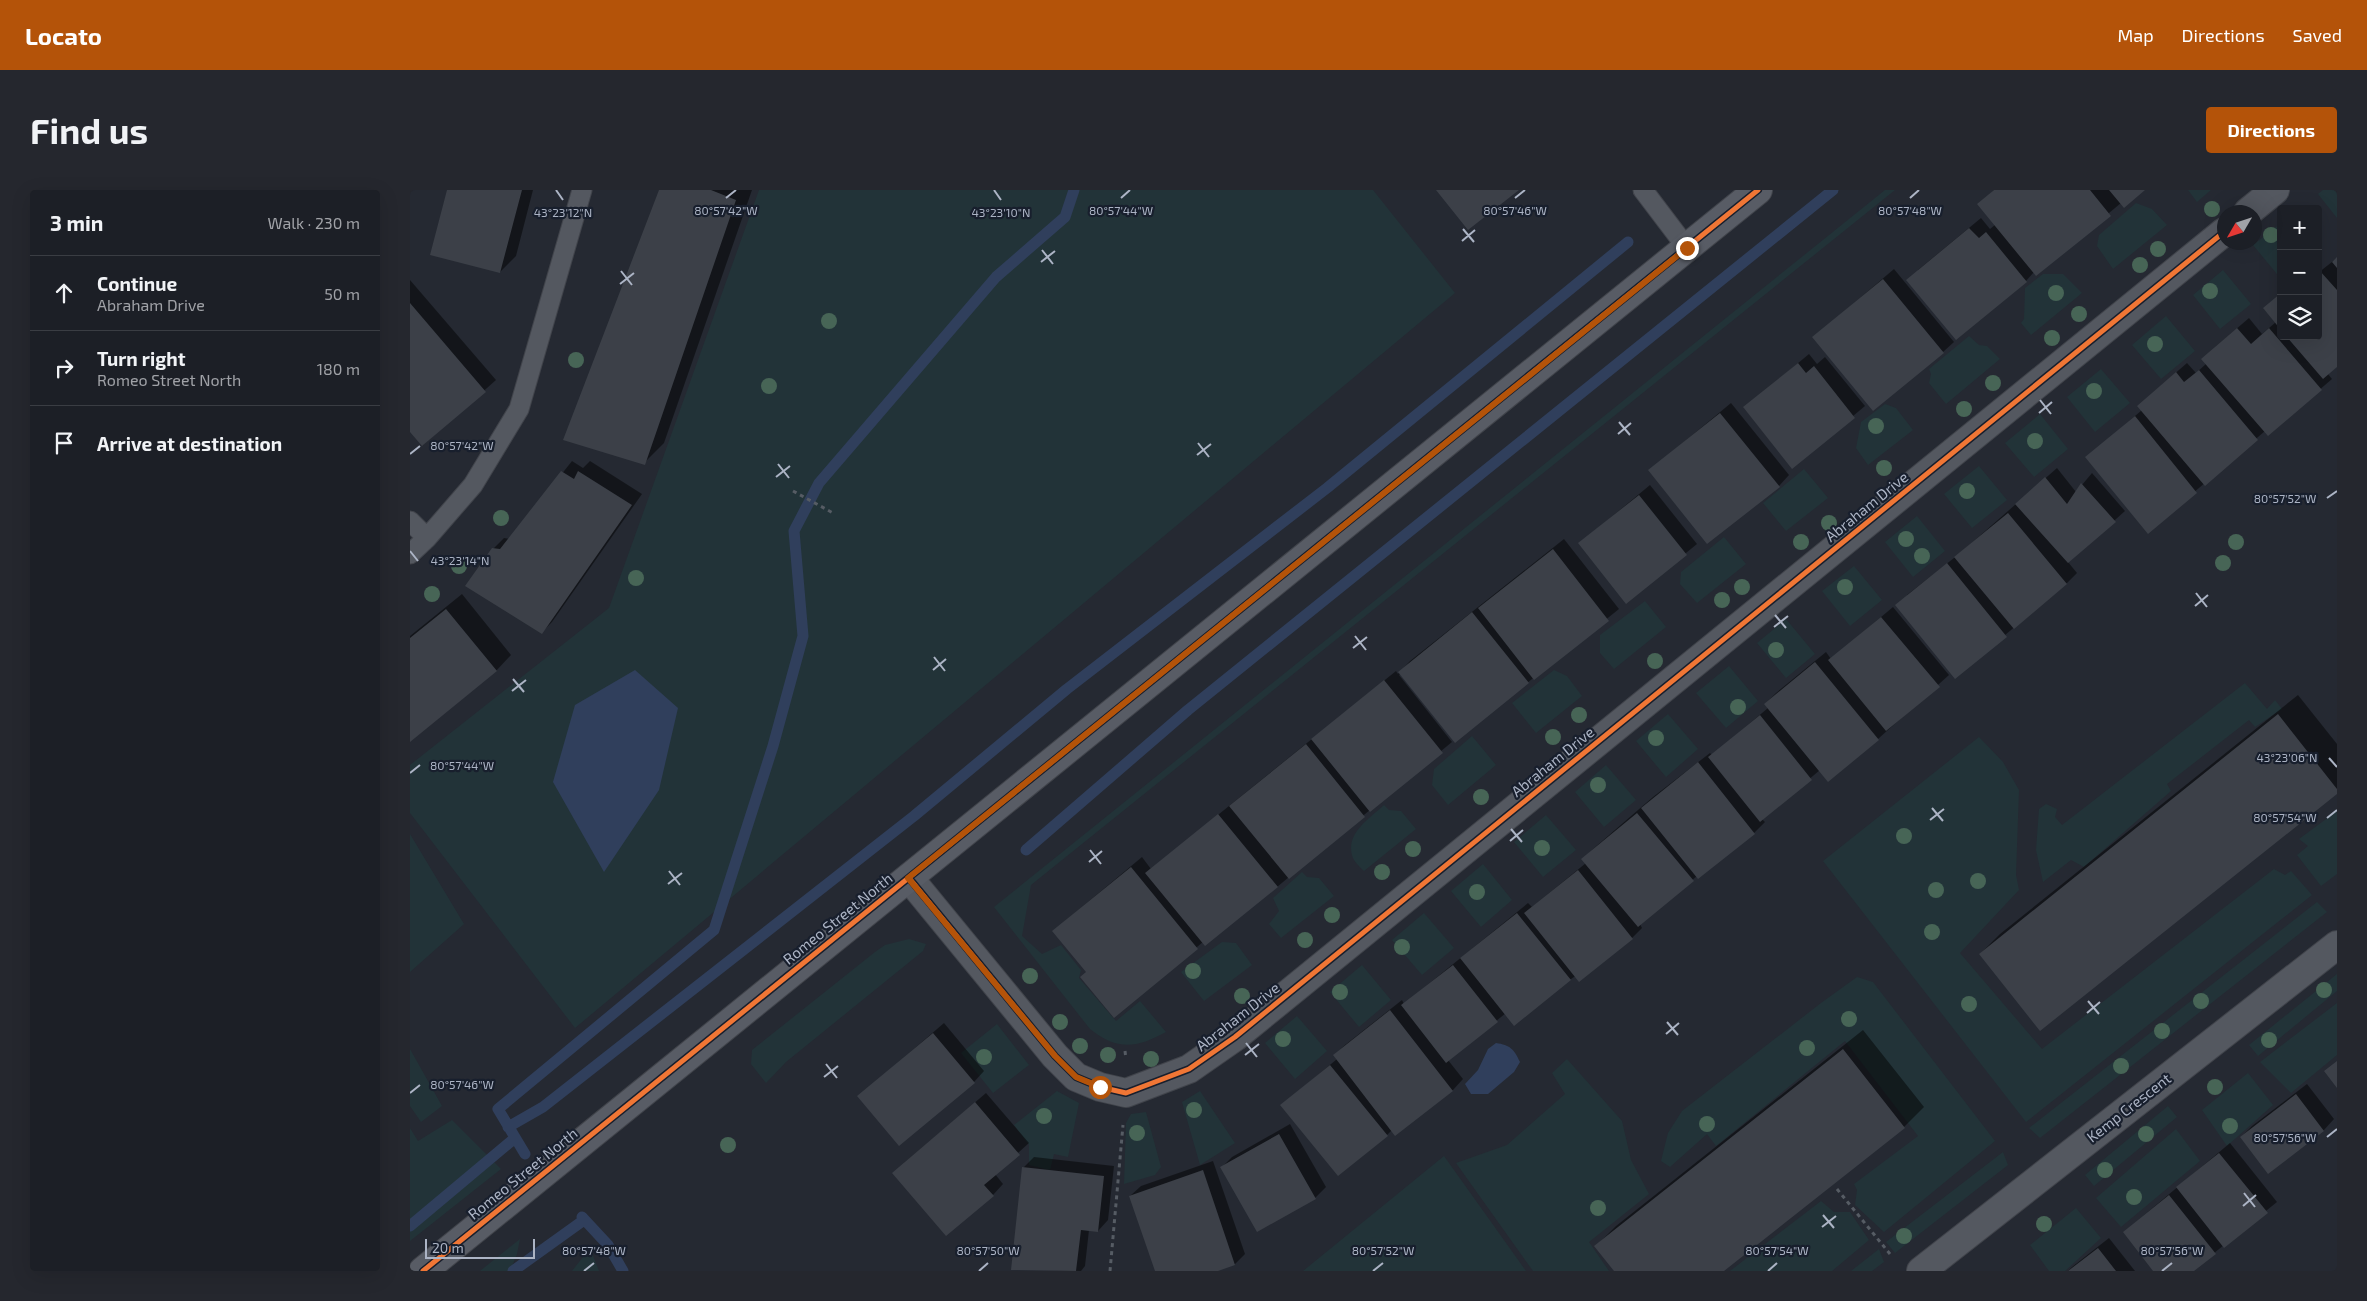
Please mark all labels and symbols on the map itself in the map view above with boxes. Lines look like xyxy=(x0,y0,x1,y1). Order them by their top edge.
text: 80°57'42"W xyxy=(694,203,758,217)
text: 80°57'44"W xyxy=(1089,203,1153,217)
text: 80°57'46"W xyxy=(1483,203,1547,217)
text: 80°57'48"W xyxy=(1878,203,1942,217)
text: 43°23'12"N xyxy=(534,205,592,219)
text: 43°23'10"N xyxy=(971,205,1031,219)
north arrow xyxy=(2217,205,2262,250)
route end xyxy=(1676,237,1699,260)
text: 80°57'42"W xyxy=(430,438,494,452)
street label: Abraham Drive xyxy=(1821,467,1911,545)
text: 80°57'52"W xyxy=(2254,491,2316,505)
text: 43°23'14"N xyxy=(430,553,490,567)
street label: Abraham Drive xyxy=(1507,722,1597,800)
text: 43°23'06"N xyxy=(2256,750,2318,764)
text: 80°57'44"W xyxy=(430,758,494,772)
text: 80°57'54"W xyxy=(2253,810,2317,824)
street label: Romeo Street North xyxy=(779,869,896,968)
street label: Abraham Drive xyxy=(1192,978,1283,1054)
street label: Kemp Crescent xyxy=(2083,1069,2174,1146)
route start xyxy=(1089,1076,1112,1099)
text: 80°57'46"W xyxy=(430,1077,494,1091)
street label: Romeo Street North xyxy=(464,1124,581,1223)
text: 80°57'56"W xyxy=(2254,1130,2316,1144)
scale bar xyxy=(425,1236,535,1259)
text: 80°57'48"W xyxy=(562,1243,626,1257)
text: 80°57'50"W xyxy=(956,1243,1020,1257)
text: 80°57'52"W xyxy=(1352,1243,1414,1257)
text: 80°57'54"W xyxy=(1745,1243,1809,1257)
text: 80°57'56"W xyxy=(2141,1243,2203,1257)

